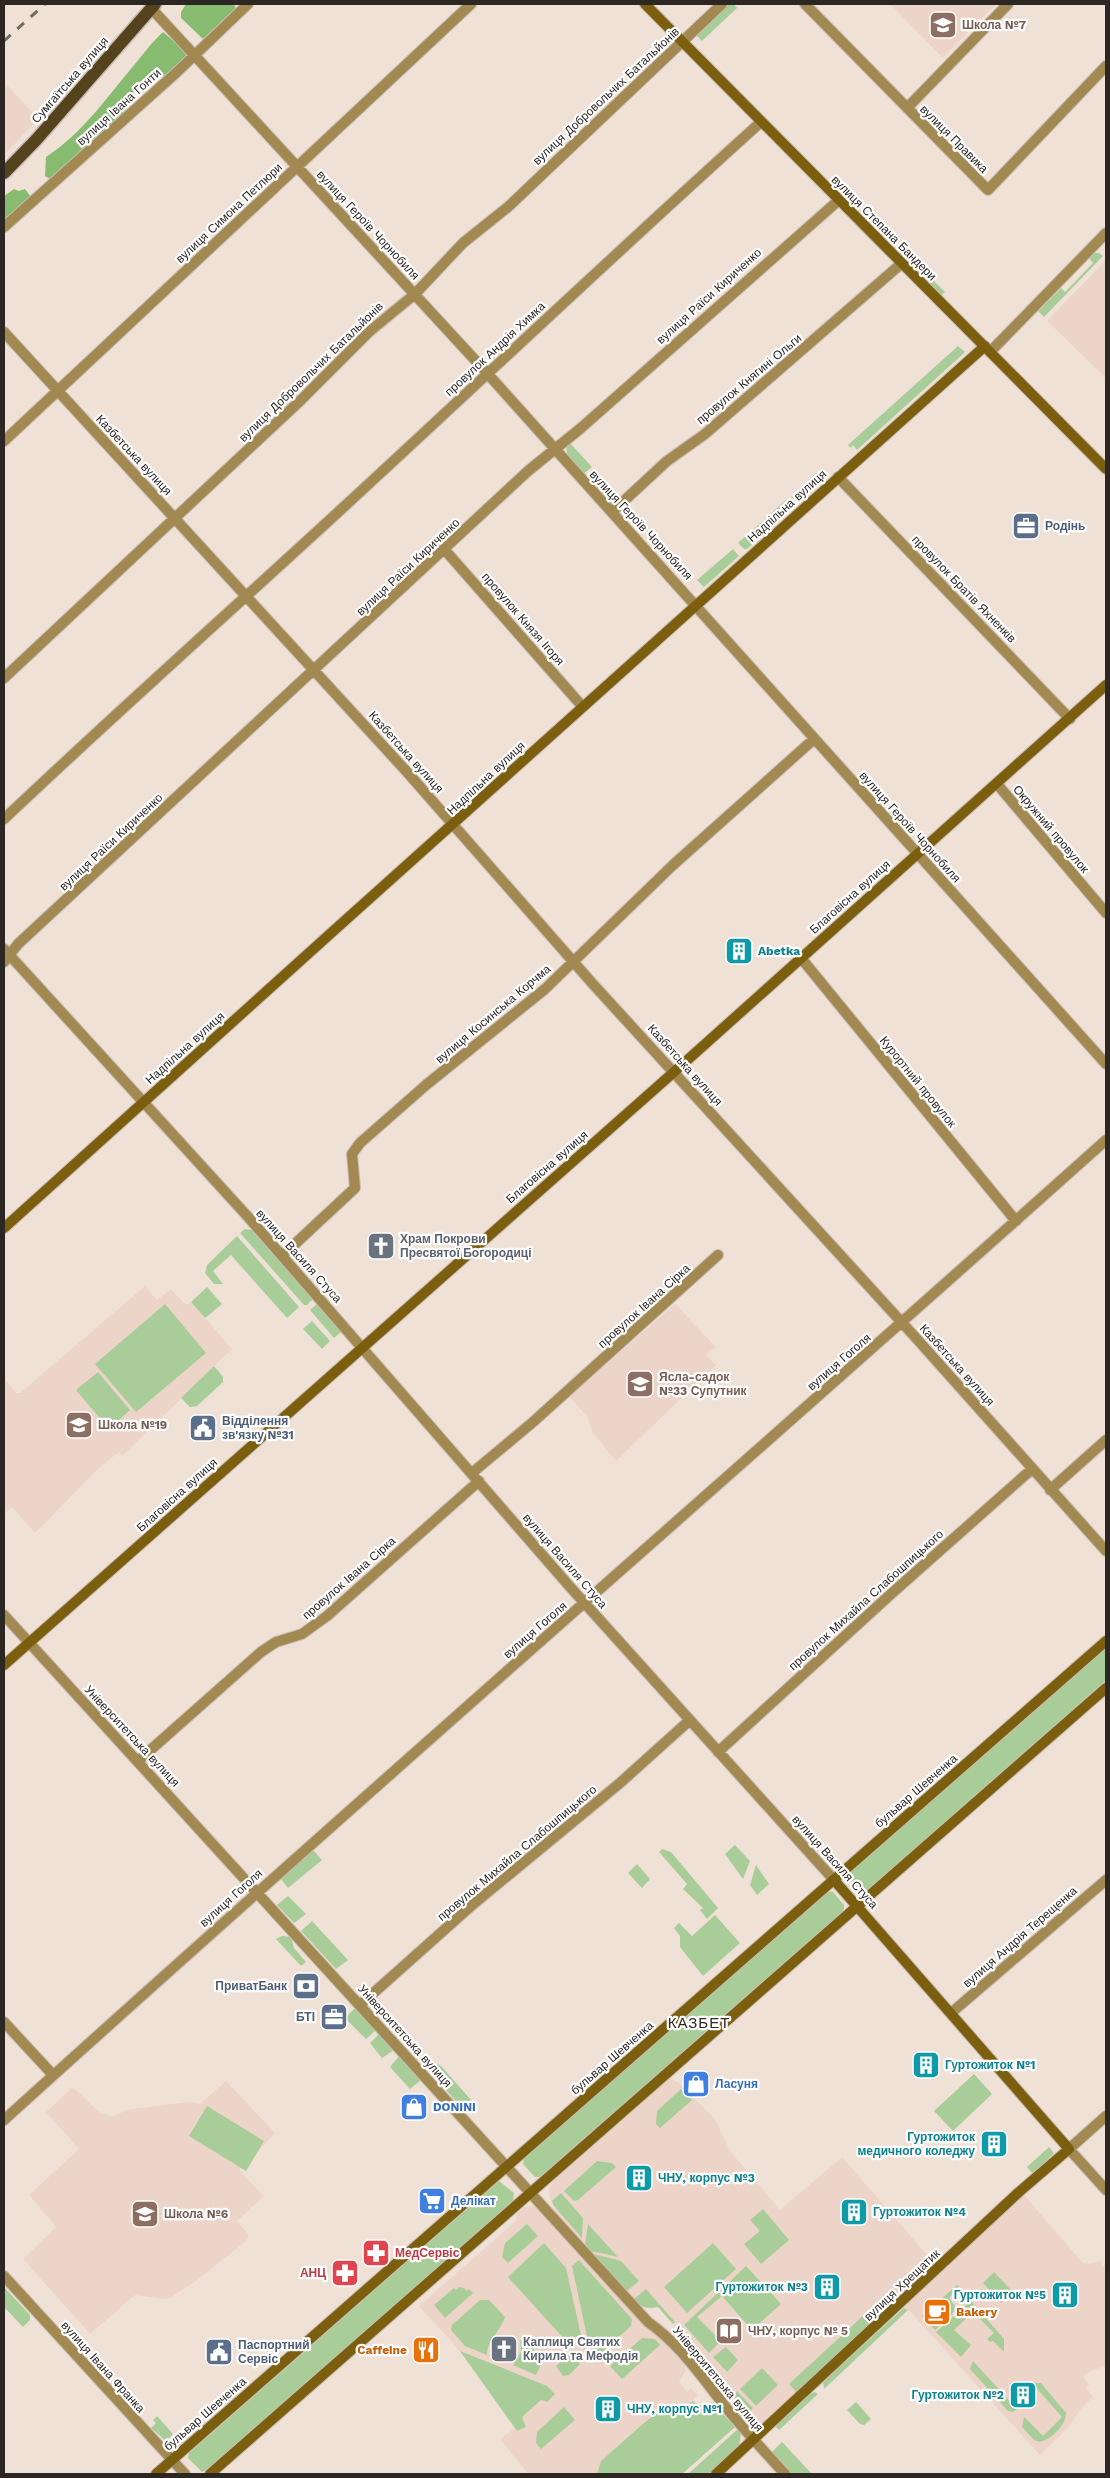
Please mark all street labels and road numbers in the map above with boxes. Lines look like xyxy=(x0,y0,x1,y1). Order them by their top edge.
street label: вулиця Добровольчих Батальйонів xyxy=(530,24,682,168)
street label: Сумгаїтська вулиця xyxy=(29,34,111,126)
street label: вулиця Івана Гонти xyxy=(74,66,164,148)
street label: вулиця Правика xyxy=(917,102,991,176)
street label: вулиця Симона Петлюри xyxy=(173,160,285,266)
street label: вулиця Героїв Чорнобиля xyxy=(314,167,422,283)
street label: вулиця Степана Бандери xyxy=(829,173,939,283)
street label: вулиця Раїси Кириченко xyxy=(654,245,764,347)
street label: вулиця Добровольчих Батальйонів xyxy=(236,299,386,445)
street label: провулок Андрія Химка xyxy=(442,299,548,399)
street label: провулок Княгині Ольги xyxy=(694,331,804,427)
street label: Казбетська вулиця xyxy=(93,412,175,498)
street label: вулиця Героїв Чорнобиля xyxy=(587,467,695,583)
street label: Надпільна вулиця xyxy=(745,467,829,545)
street label: вулиця Раїси Кириченко xyxy=(353,515,463,619)
street label: провулок Братів Яхненків xyxy=(909,533,1019,645)
street label: провулок Князя Ігоря xyxy=(479,570,567,668)
street label: Казбетська вулиця xyxy=(366,708,446,796)
street label: Надпільна вулиця xyxy=(444,738,528,818)
street label: вулиця Героїв Чорнобиля xyxy=(857,769,963,885)
street label: Окружний провулок xyxy=(1010,782,1092,876)
street label: вулиця Раїси Кириченко xyxy=(56,790,166,894)
street label: Благовісна вулиця xyxy=(807,857,893,937)
street label: вулиця Косинська Корчма xyxy=(433,962,554,1066)
street label: Надпільна вулиця xyxy=(143,1009,227,1087)
street label: Казбетська вулиця xyxy=(645,1021,725,1109)
street label: Курортний провулок xyxy=(877,1034,959,1131)
street label: Благовісна вулиця xyxy=(503,1128,591,1206)
street label: вулиця Василя Стуса xyxy=(253,1206,345,1306)
street label: провулок Івана Сірка xyxy=(595,1261,693,1351)
street label: Казбетська вулиця xyxy=(917,1321,997,1409)
street label: вулиця Гоголя xyxy=(804,1331,874,1393)
street label: Благовісна вулиця xyxy=(134,1455,220,1535)
street label: вулиця Василя Стуса xyxy=(520,1511,610,1611)
street label: провулок Михайла Слабошпицького xyxy=(786,1527,946,1673)
street label: провулок Івана Сірка xyxy=(300,1534,399,1622)
street label: вулиця Гоголя xyxy=(500,1599,570,1661)
street label: Університетська вулиця xyxy=(81,1683,183,1789)
street label: бульвар Шевченка xyxy=(872,1751,960,1831)
street label: провулок Михайла Слабошпицького xyxy=(435,1782,600,1924)
street label: вулиця Василя Стуса xyxy=(789,1812,881,1912)
street label: вулиця Гоголя xyxy=(197,1866,265,1930)
street label: вулиця Андрія Терещенка xyxy=(960,1883,1080,1990)
street label: Університетська вулиця xyxy=(355,1982,455,2090)
street label: бульвар Шевченка xyxy=(568,2018,656,2098)
street label: вулиця Хрещатик xyxy=(861,2246,943,2324)
street label: вулиця Івана Франка xyxy=(58,2318,148,2416)
street label: Університетська вулиця xyxy=(670,2324,766,2434)
street label: бульвар Шевченка xyxy=(161,2374,249,2454)

